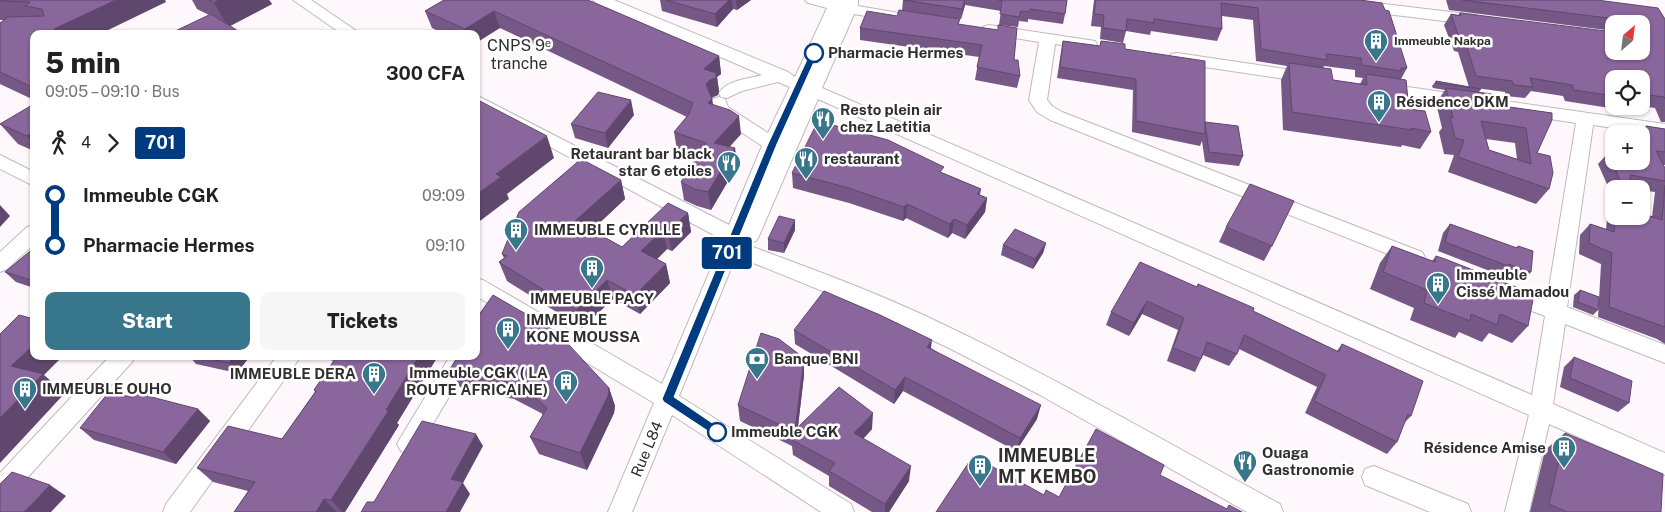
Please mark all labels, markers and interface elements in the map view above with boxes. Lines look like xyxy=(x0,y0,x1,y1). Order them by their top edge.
north arrow xyxy=(1605,15,1650,60)
map controls xyxy=(1605,15,1650,225)
building icon: Immeuble Nakpa xyxy=(1363,28,1389,62)
place label: Immeuble Nakpa xyxy=(1394,34,1491,48)
district label: CNPS 9ᵉ tranche xyxy=(487,36,551,73)
marker: Pharmacie Hermes xyxy=(804,43,824,63)
place label: Pharmacie Hermes xyxy=(828,44,964,61)
text: 5 min xyxy=(45,46,120,79)
text: 300 CFA xyxy=(386,62,465,84)
button: locate xyxy=(1605,70,1650,115)
text: 09:05 – 09:10 · Bus xyxy=(45,82,180,101)
building icon: Résidence DKM xyxy=(1366,89,1392,123)
place label: Résidence DKM xyxy=(1396,93,1509,110)
place label: Resto plein air chez Laetitia xyxy=(840,101,942,135)
restaurant icon: Resto plein air chez Laetitia xyxy=(810,106,836,140)
button: + xyxy=(1605,125,1650,170)
icon: walk xyxy=(45,129,73,157)
icon: forward xyxy=(99,129,127,157)
text: 701 xyxy=(145,132,175,153)
text: 4 xyxy=(81,133,91,152)
place label: Retaurant bar black star 6 etoiles xyxy=(571,145,712,179)
restaurant icon: restaurant xyxy=(793,146,819,180)
restaurant icon: Retaurant bar black star 6 etoiles xyxy=(716,150,742,184)
place label: restaurant xyxy=(824,150,900,167)
button: − xyxy=(1605,180,1650,225)
text: Immeuble CGK xyxy=(83,184,219,206)
text: 09:09 xyxy=(422,186,465,205)
building icon: IMMEUBLE CYRILLE xyxy=(503,217,529,251)
place label: IMMEUBLE CYRILLE xyxy=(534,221,681,238)
text: Pharmacie Hermes xyxy=(83,234,255,256)
text: 09:10 xyxy=(425,236,465,255)
line badge: 701 xyxy=(698,237,756,269)
text: 701 xyxy=(712,242,742,263)
building icon: IMMEUBLE PACY xyxy=(579,255,605,289)
place label: Immeuble Cissé Mamadou xyxy=(1456,266,1569,300)
building icon: Immeuble Cissé Mamadou xyxy=(1425,271,1451,305)
place label: IMMEUBLE PACY xyxy=(530,290,654,307)
button: Start xyxy=(45,292,250,350)
button: Tickets xyxy=(260,292,465,350)
place label: IMMEUBLE KONE MOUSSA xyxy=(526,311,640,345)
building icon: IMMEUBLE KONE MOUSSA xyxy=(495,316,521,350)
bank icon: Banque BNI xyxy=(744,346,770,380)
place label: Banque BNI xyxy=(774,350,859,367)
building icon: IMMEUBLE DERA xyxy=(361,361,387,395)
place label: Immeuble CGK ( LA ROUTE AFRICAINE) xyxy=(406,364,548,398)
place label: IMMEUBLE DERA xyxy=(230,365,356,382)
building icon: Immeuble CGK ( LA ROUTE AFRICAINE) xyxy=(553,369,579,403)
building icon: IMMEUBLE OUHO xyxy=(12,376,38,410)
place label: IMMEUBLE OUHO xyxy=(42,380,172,397)
street label: Rue L84 xyxy=(627,419,666,479)
marker: Immeuble CGK xyxy=(707,422,727,442)
place label: Immeuble CGK xyxy=(731,423,839,440)
building icon: Résidence Amise xyxy=(1551,435,1577,469)
place label: Résidence Amise xyxy=(1424,439,1546,456)
place label: Ouaga Gastronomie xyxy=(1262,444,1354,478)
place label: IMMEUBLE MT KEMBO xyxy=(998,445,1097,487)
restaurant icon: Ouaga Gastronomie xyxy=(1232,449,1258,483)
building icon: IMMEUBLE MT KEMBO xyxy=(967,453,993,487)

